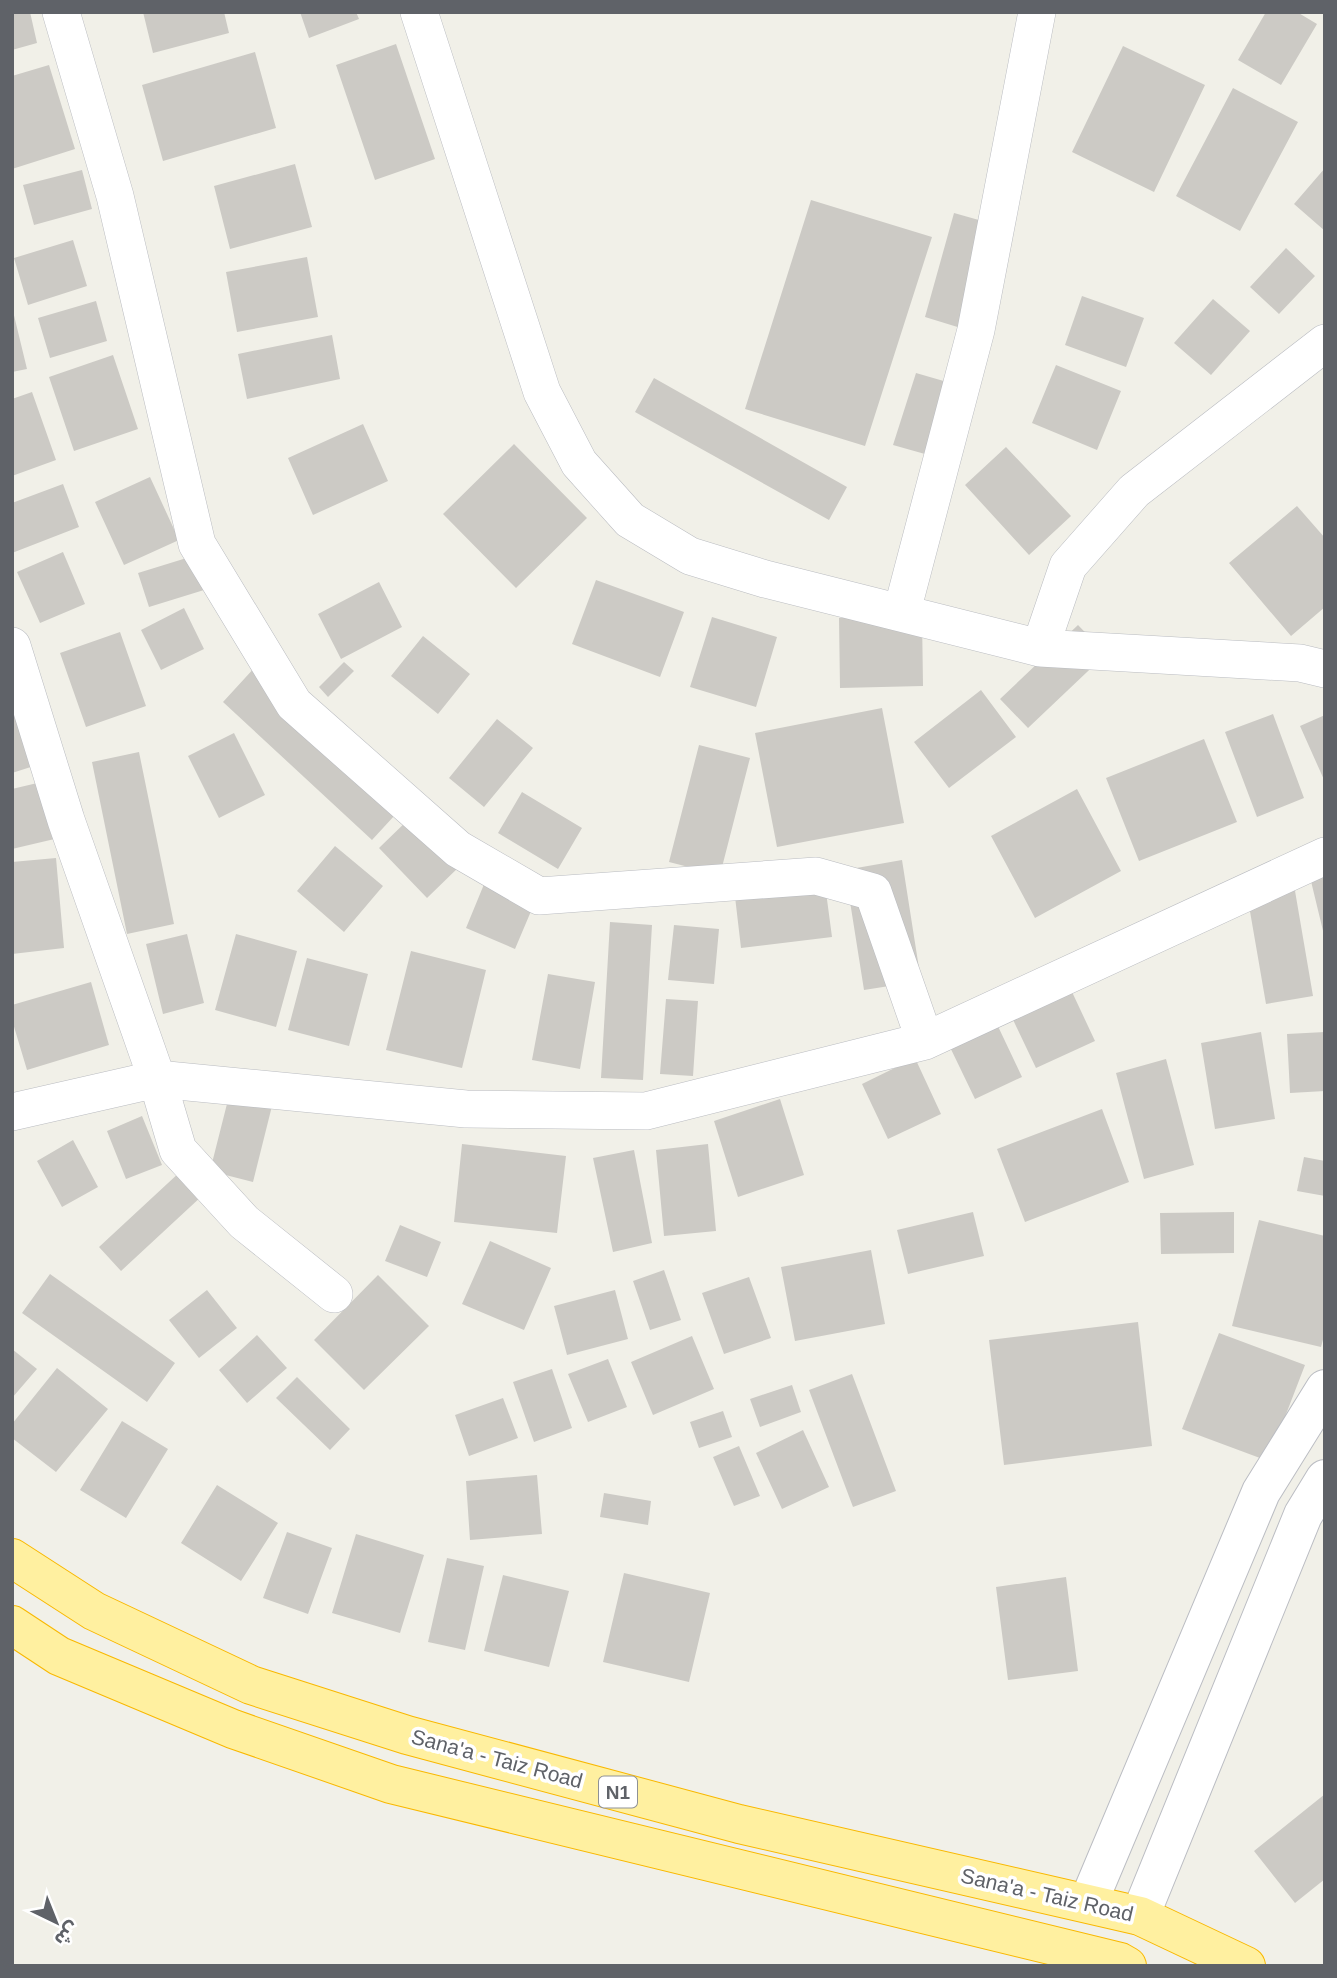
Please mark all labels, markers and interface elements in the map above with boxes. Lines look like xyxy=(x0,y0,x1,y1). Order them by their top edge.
street label: Sana'a - Taiz Road xyxy=(409,1725,585,1792)
road number: N1 xyxy=(599,1776,637,1808)
street label: Sana'a - Taiz Road xyxy=(959,1863,1136,1926)
north arrow xyxy=(21,1887,91,1957)
text: ش xyxy=(51,1918,84,1951)

